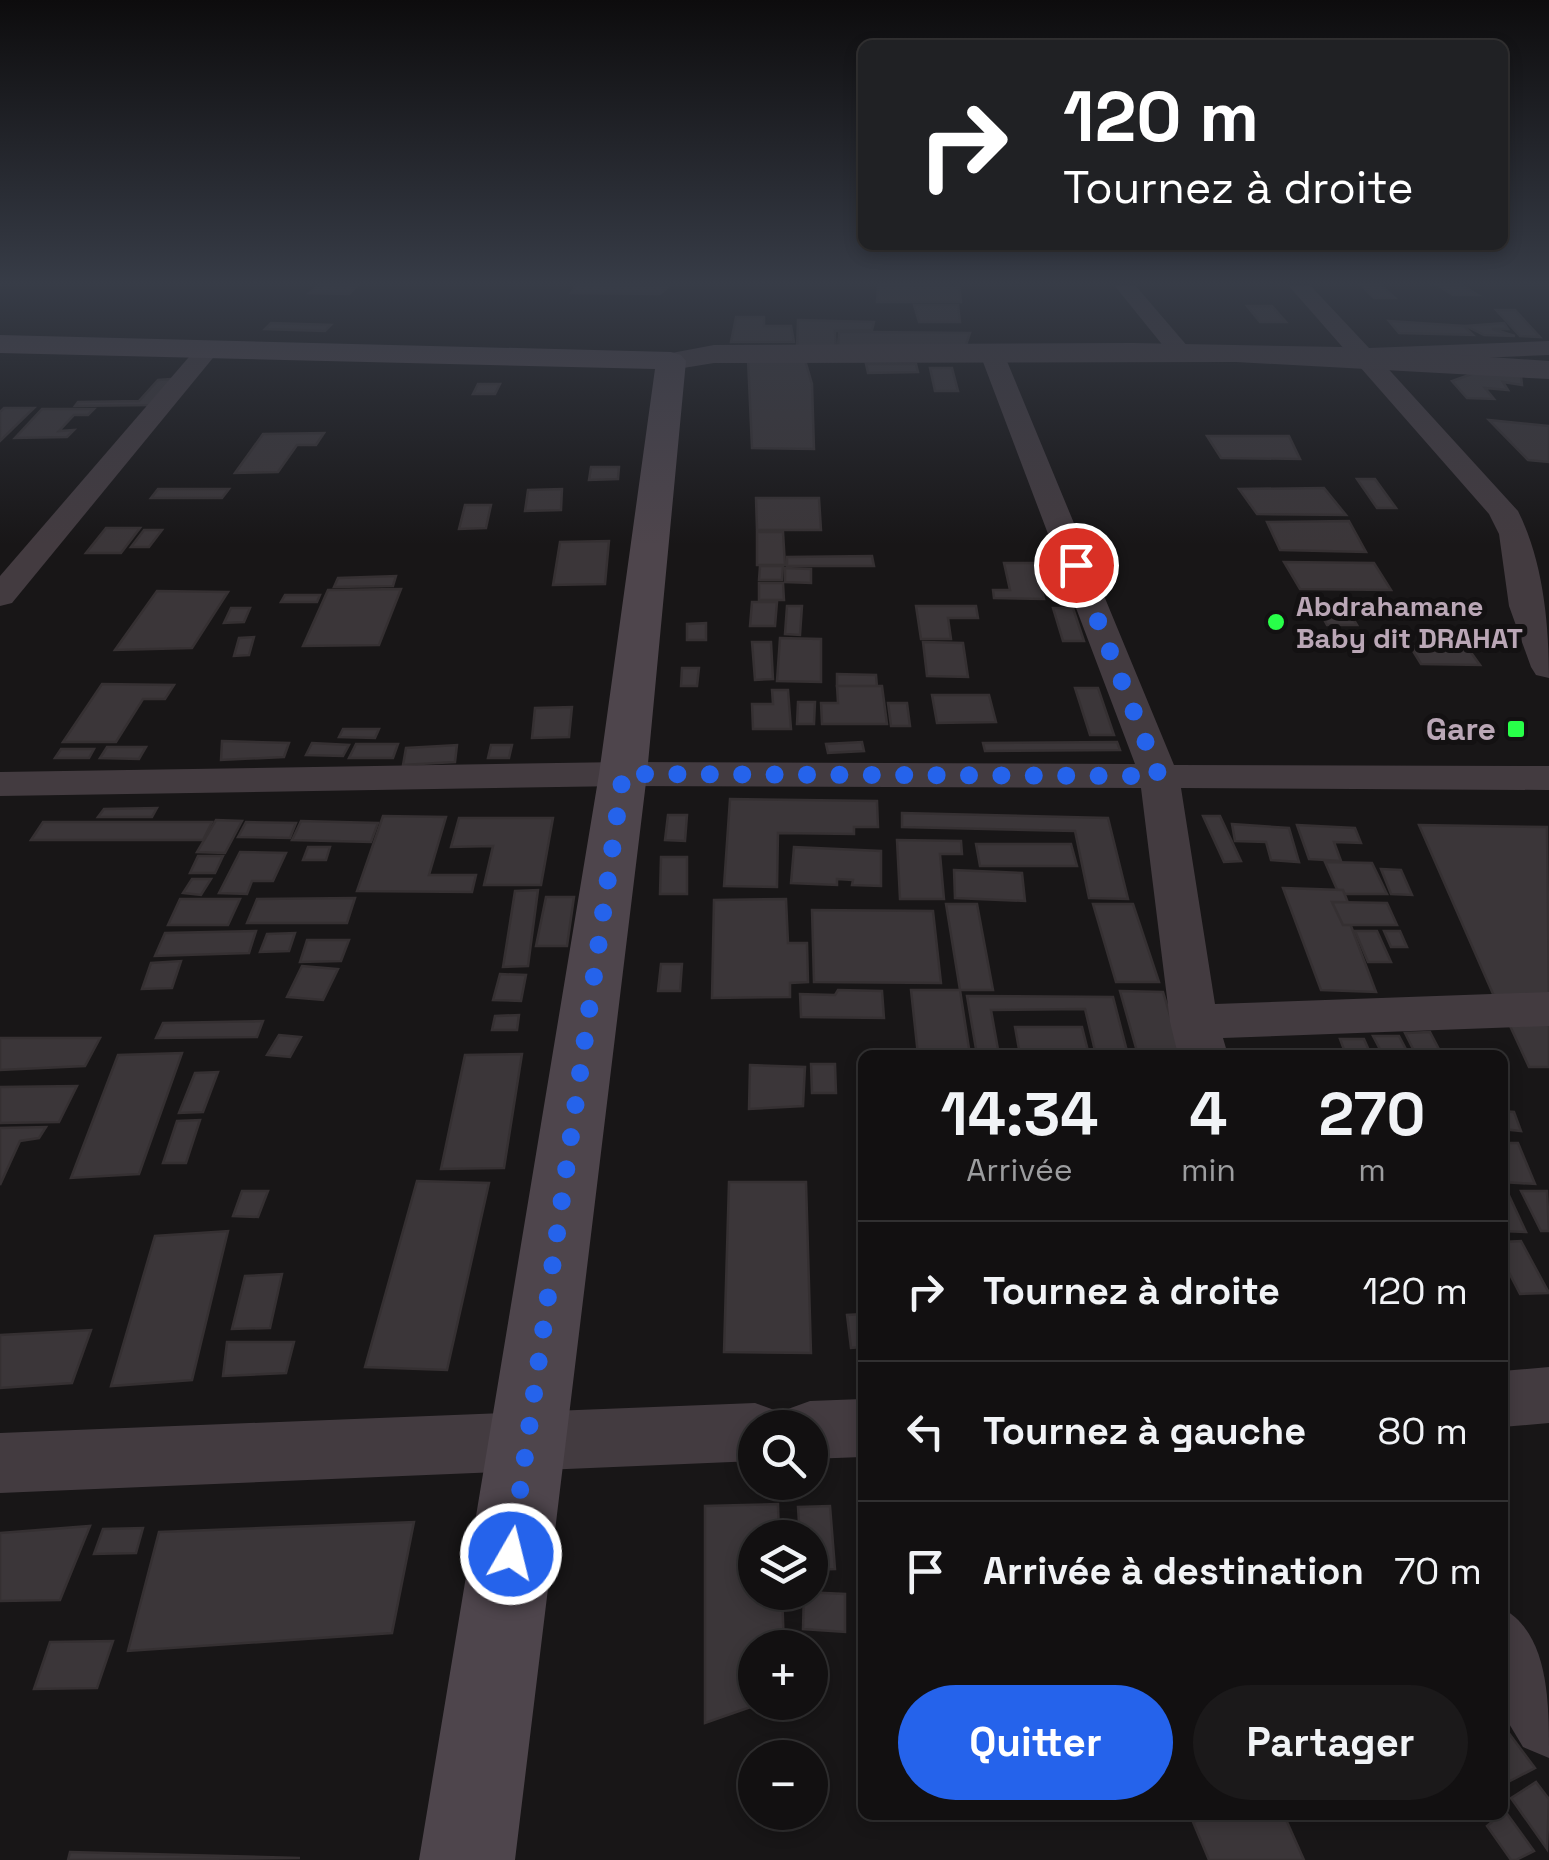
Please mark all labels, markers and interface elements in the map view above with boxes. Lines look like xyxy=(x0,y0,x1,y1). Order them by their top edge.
text: 120 m xyxy=(1063,72,1259,161)
icon: right xyxy=(898,80,1028,210)
text: Tournez à droite xyxy=(1063,159,1414,216)
pin xyxy=(1034,523,1119,608)
icon: arrive xyxy=(1049,538,1104,593)
place label: Abdrahamane Baby dit DRAHAT xyxy=(1296,588,1523,656)
marker: Abdrahamane Baby dit DRAHAT xyxy=(1265,611,1287,633)
place label: Gare xyxy=(1426,709,1496,749)
marker: Gare xyxy=(1505,718,1527,740)
text: 14:34 xyxy=(941,1076,1098,1153)
text: 4 xyxy=(1189,1076,1228,1153)
text: 270 xyxy=(1318,1076,1425,1153)
text: Arrivée xyxy=(966,1150,1073,1190)
text: min xyxy=(1181,1150,1236,1190)
text: m xyxy=(1358,1150,1386,1190)
icon: right xyxy=(898,1264,953,1319)
text: Tournez à droite xyxy=(983,1267,1280,1315)
text: 120 m xyxy=(1362,1267,1468,1315)
icon: left xyxy=(898,1404,953,1459)
text: Tournez à gauche xyxy=(983,1407,1306,1455)
text: 80 m xyxy=(1378,1407,1468,1455)
map controls xyxy=(738,1410,828,1830)
button: search xyxy=(738,1410,828,1500)
position arrow xyxy=(459,1502,563,1606)
button: layers xyxy=(738,1520,828,1610)
icon: arrive xyxy=(898,1544,953,1599)
text: Arrivée à destination xyxy=(983,1547,1364,1595)
text: 70 m xyxy=(1394,1547,1482,1595)
button: + xyxy=(738,1630,828,1720)
button: Quitter xyxy=(898,1685,1173,1800)
button: Partager xyxy=(1193,1685,1468,1800)
button: − xyxy=(738,1740,828,1830)

